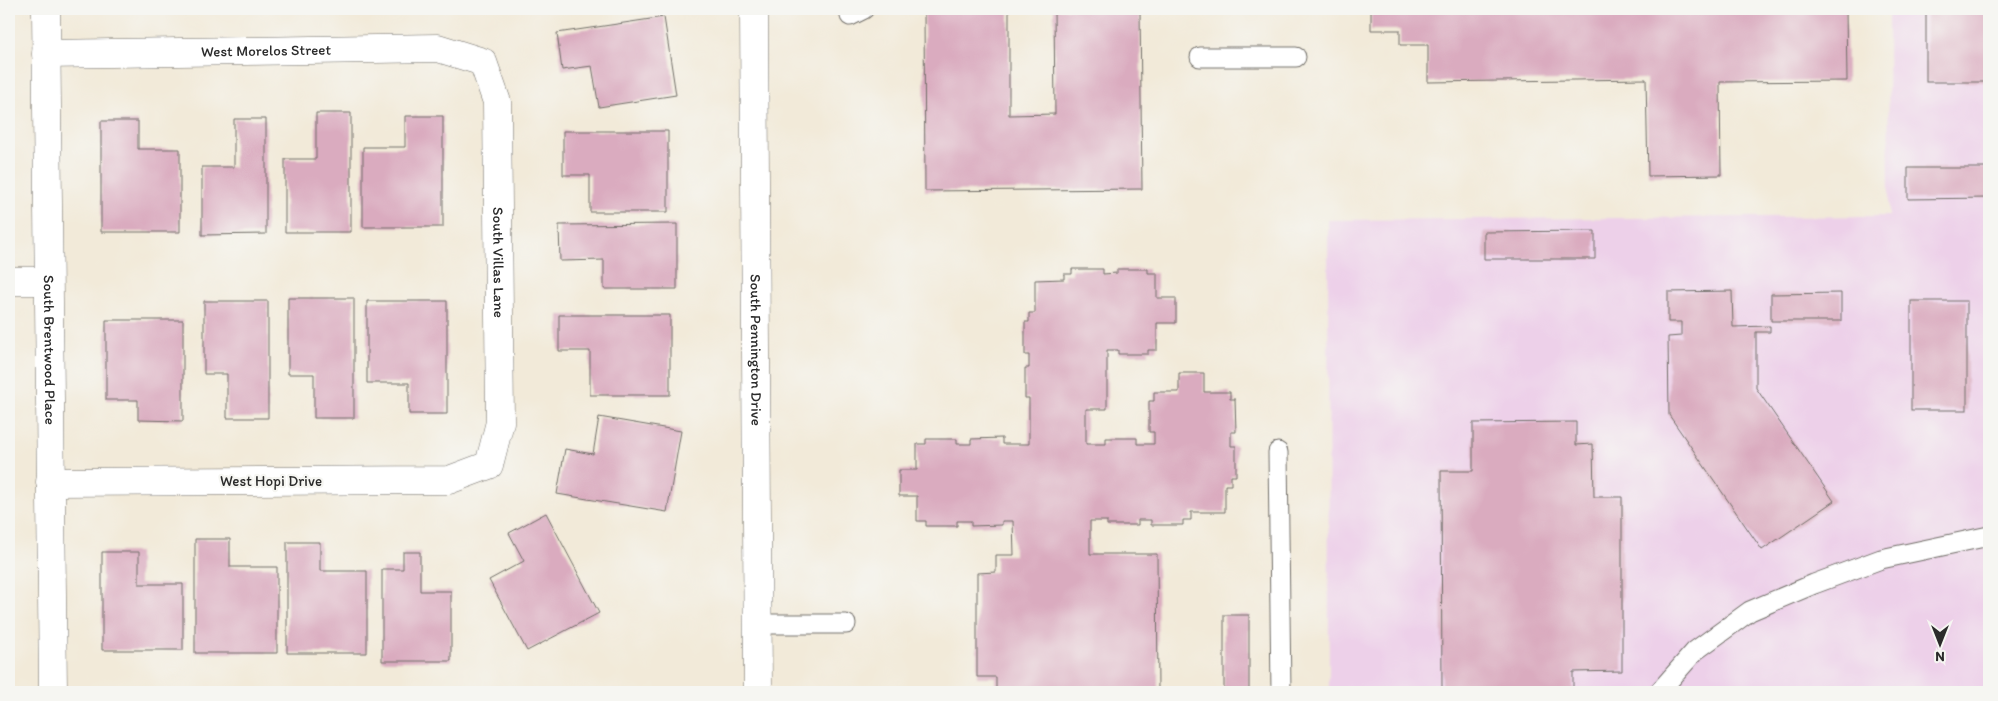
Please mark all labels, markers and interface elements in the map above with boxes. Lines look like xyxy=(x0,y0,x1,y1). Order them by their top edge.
street label: West Morelos Street xyxy=(201,41,332,61)
street label: South Villas Lane xyxy=(489,207,508,318)
street label: South Pennington Drive xyxy=(747,274,765,426)
street label: South Brentwood Place xyxy=(40,275,59,425)
street label: West Hopi Drive xyxy=(220,472,322,490)
north arrow xyxy=(1916,618,1966,668)
text: N xyxy=(1935,648,1945,665)

